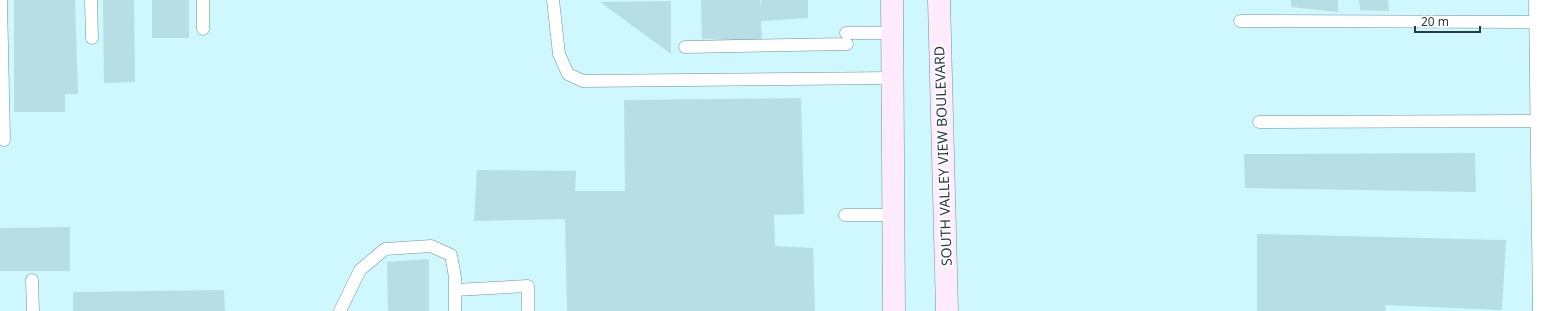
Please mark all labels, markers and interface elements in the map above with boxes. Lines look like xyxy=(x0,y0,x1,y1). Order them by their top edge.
scale bar xyxy=(1415,8,1480,34)
text: 20 m xyxy=(1421,13,1449,30)
street label: SOUTH VALLEY VIEW BOULEVARD xyxy=(929,46,956,266)

